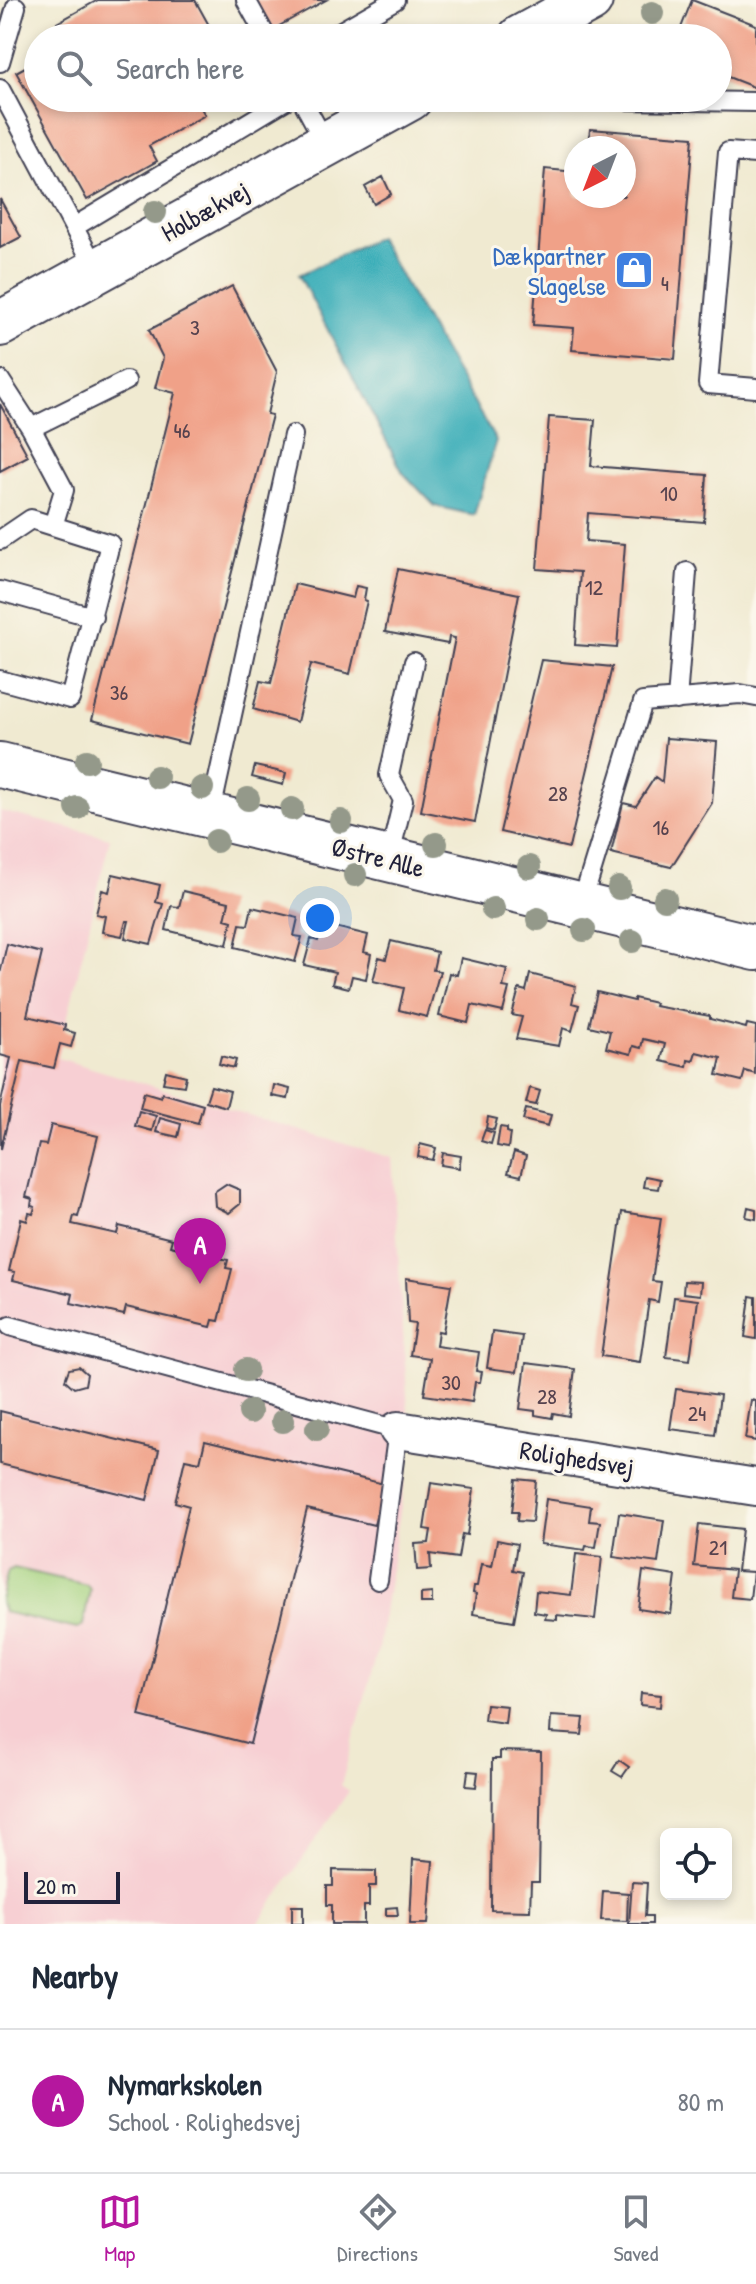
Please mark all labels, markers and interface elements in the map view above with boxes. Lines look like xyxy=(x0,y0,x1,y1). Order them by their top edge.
search box xyxy=(24,24,732,112)
icon: search xyxy=(52,46,96,90)
text: Search here xyxy=(116,48,244,88)
north arrow xyxy=(564,136,636,208)
street label: Holbækvej xyxy=(155,173,255,249)
place label: Dækpartner Slagelse xyxy=(493,238,606,303)
shop icon: Dækpartner Slagelse xyxy=(613,249,655,291)
house number: 4 xyxy=(661,268,669,298)
house number: 3 xyxy=(190,312,200,342)
house number: 46 xyxy=(173,415,191,445)
house number: 10 xyxy=(660,478,678,508)
house number: 12 xyxy=(585,572,604,602)
house number: 36 xyxy=(110,677,129,707)
house number: 28 xyxy=(548,778,568,808)
house number: 16 xyxy=(653,812,670,842)
street label: Østre Alle xyxy=(328,829,428,885)
your location xyxy=(300,898,340,938)
pin: A xyxy=(174,1218,226,1284)
house number: 30 xyxy=(441,1367,461,1397)
house number: 28 xyxy=(537,1381,557,1411)
house number: 24 xyxy=(688,1398,706,1428)
street label: Rolighedsvej xyxy=(518,1432,636,1484)
house number: 21 xyxy=(709,1532,727,1562)
map controls xyxy=(660,1828,732,1900)
button: locate xyxy=(660,1828,732,1900)
scale bar xyxy=(24,1868,120,1904)
text: 20 m xyxy=(36,1871,76,1901)
text: Nearby xyxy=(32,1953,118,1999)
text: Nymarkskolen xyxy=(108,2064,262,2104)
text: A xyxy=(52,2084,64,2119)
text: 80 m xyxy=(677,2084,724,2119)
text: School · Rolighedsvej xyxy=(108,2104,301,2139)
tab: Map xyxy=(98,2190,142,2268)
tab: Directions xyxy=(337,2190,418,2268)
tab: Saved xyxy=(613,2190,658,2268)

